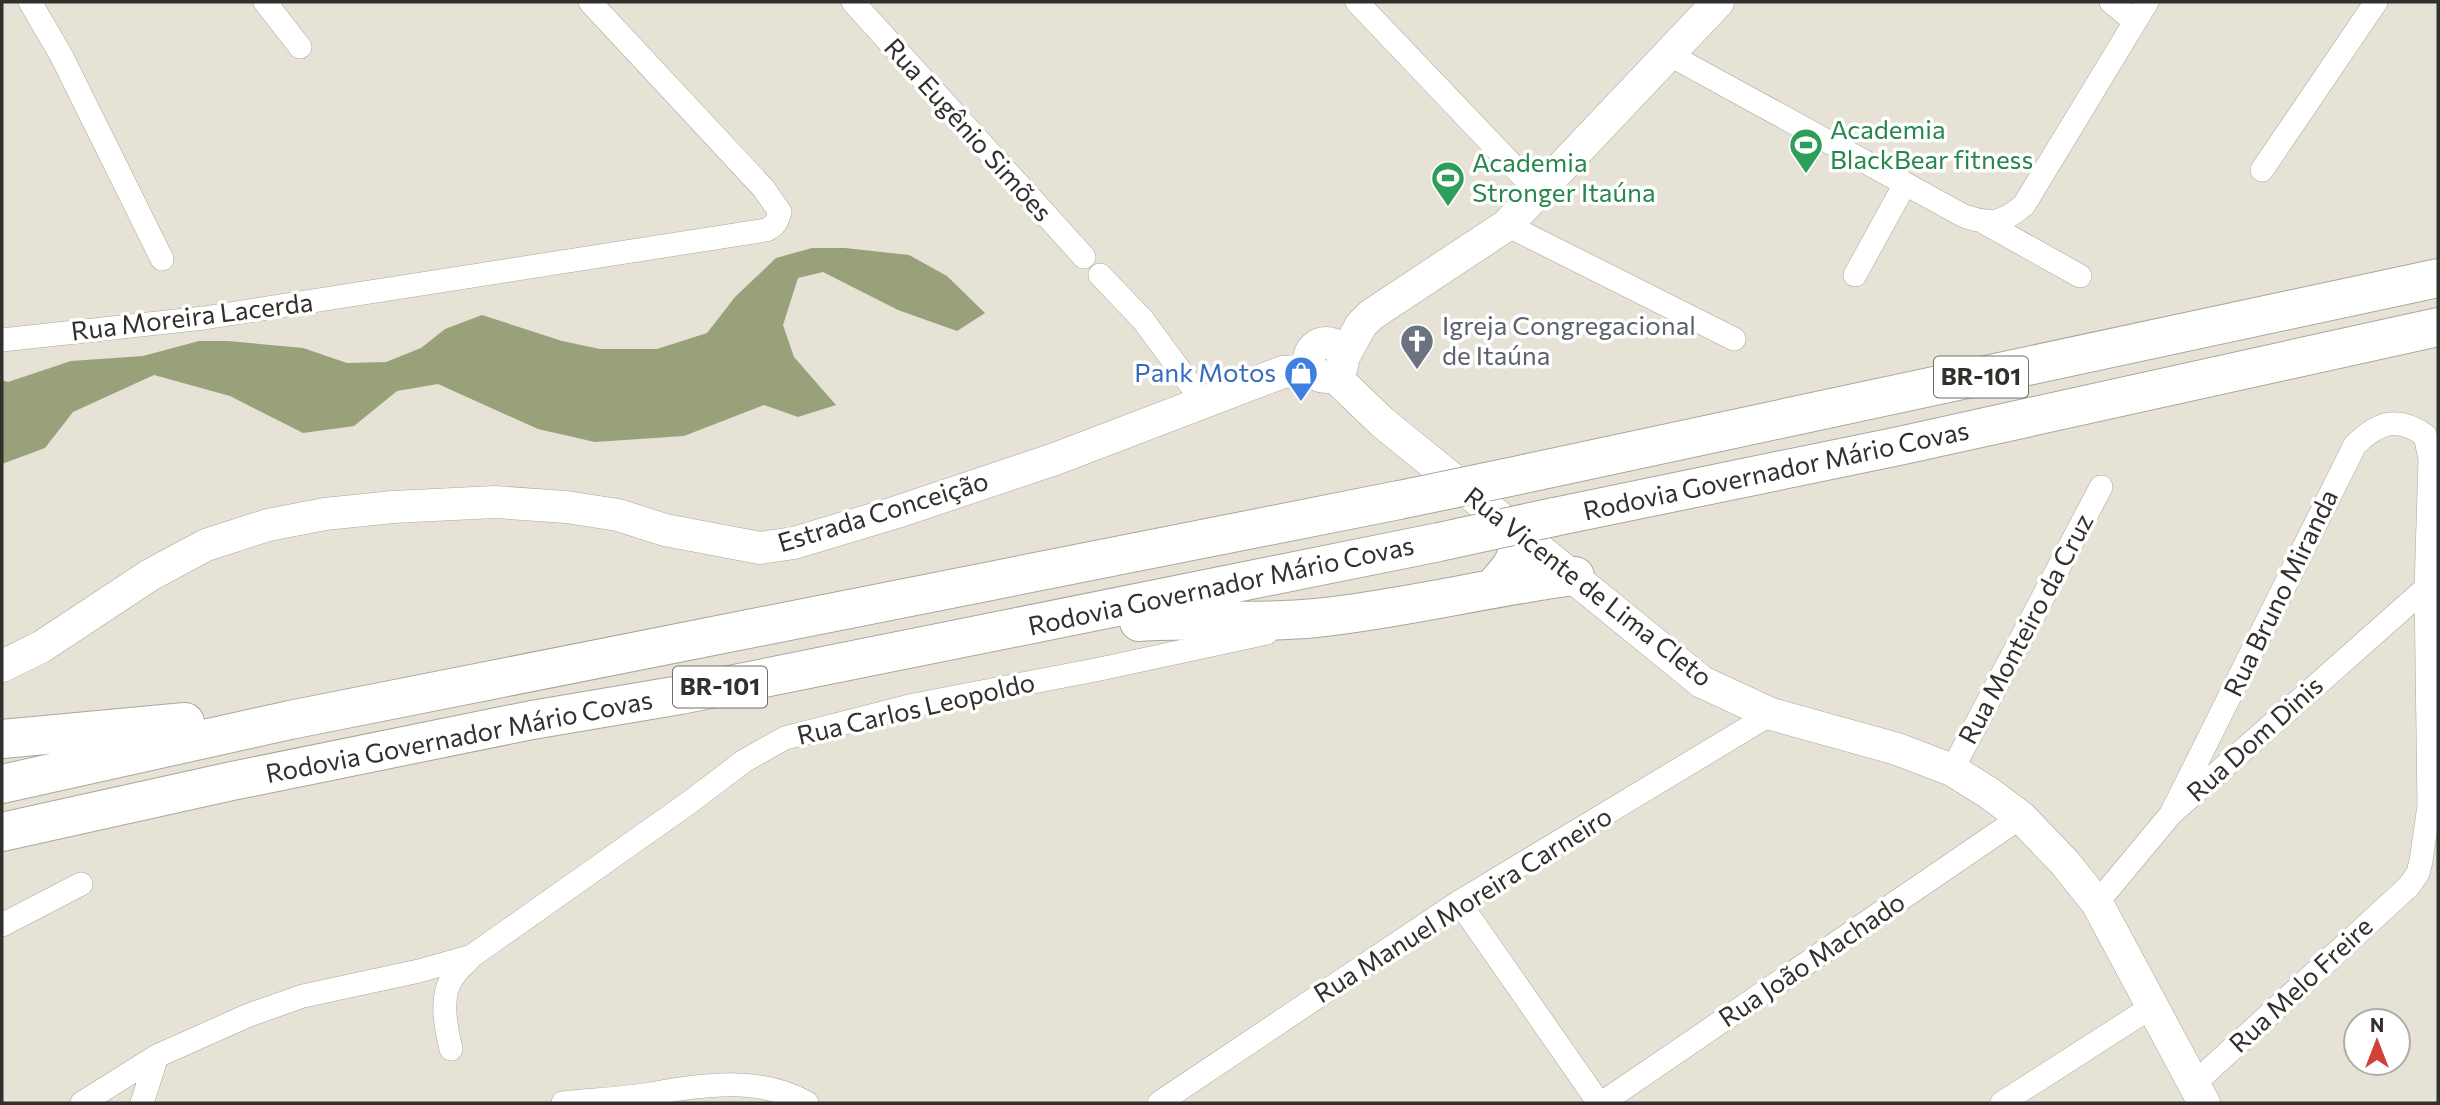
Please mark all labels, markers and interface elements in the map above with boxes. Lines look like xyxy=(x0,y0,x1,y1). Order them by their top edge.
street label: Rua Eugênio Simões xyxy=(879,31,1059,227)
place label: Academia BlackBear fitness xyxy=(1830,113,2033,174)
sports icon: Academia BlackBear fitness xyxy=(1787,126,1825,175)
place label: Academia Stronger Itaúna xyxy=(1472,146,1655,207)
sports icon: Academia Stronger Itaúna xyxy=(1429,159,1467,208)
street label: Rua Moreira Lacerda xyxy=(69,285,314,346)
place label: Igreja Congregacional de Itaúna xyxy=(1442,309,1696,370)
church icon: Igreja Congregacional de Itaúna xyxy=(1398,322,1436,371)
shop icon: Pank Motos xyxy=(1282,354,1320,403)
place label: Pank Motos xyxy=(1134,356,1276,387)
road number: BR-101 xyxy=(1934,356,2028,398)
street label: Rodovia Governador Mário Covas xyxy=(1580,413,1971,526)
street label: Estrada Conceição xyxy=(774,464,992,557)
street label: Rua Vicente de Lima Cleto xyxy=(1459,479,1719,692)
street label: Rua Bruno Miranda xyxy=(2216,484,2343,701)
street label: Rua Monteiro da Cruz xyxy=(1951,508,2098,749)
street label: Rodovia Governador Mário Covas xyxy=(1025,528,1416,641)
street label: Rua Carlos Leopoldo xyxy=(794,665,1038,750)
road number: BR-101 xyxy=(673,666,767,708)
street label: Rua Dom Dinis xyxy=(2180,669,2328,807)
street label: Rodovia Governador Mário Covas xyxy=(263,683,655,788)
street label: Rua Manuel Moreira Carneiro xyxy=(1308,799,1617,1008)
street label: Rua João Machado xyxy=(1712,885,1910,1032)
street label: Rua Melo Freire xyxy=(2222,910,2378,1058)
north arrow xyxy=(2342,1007,2412,1077)
text: N xyxy=(2370,1013,2384,1036)

